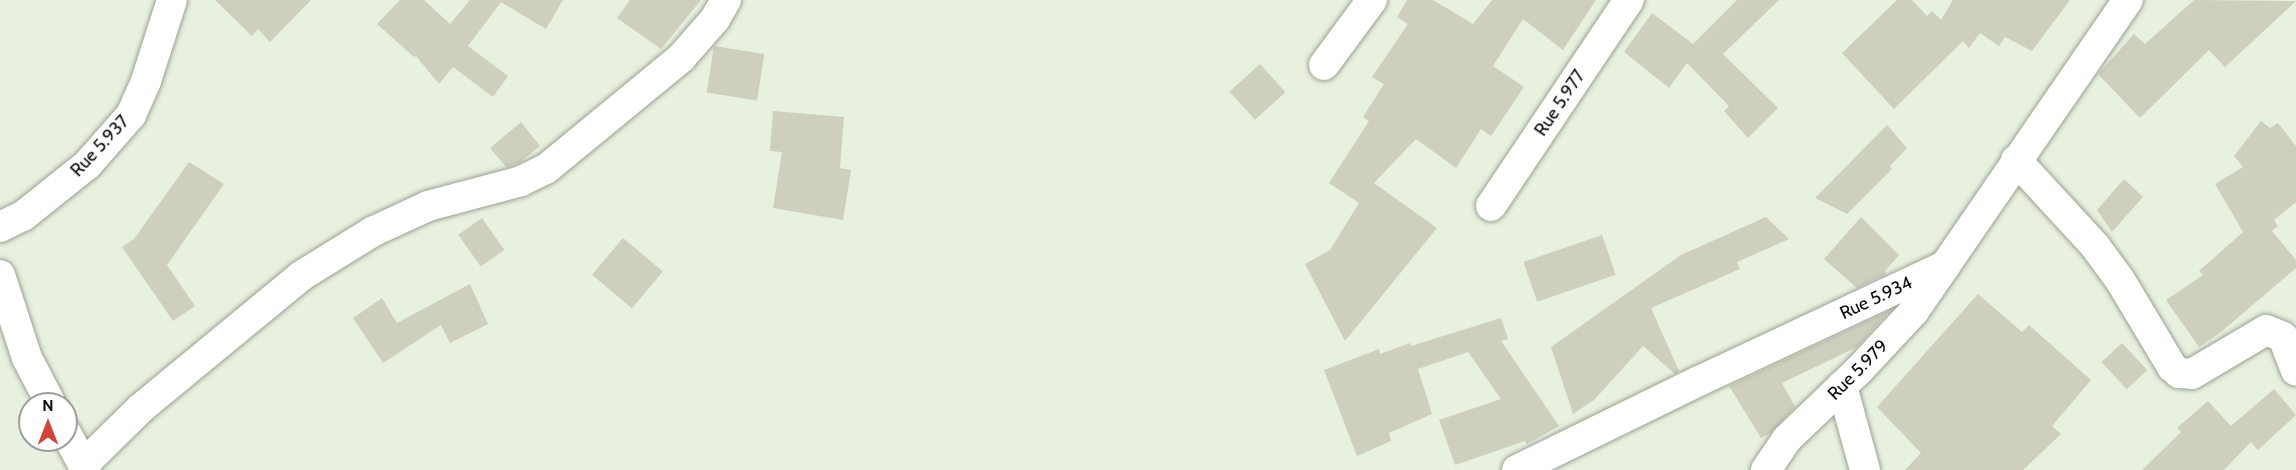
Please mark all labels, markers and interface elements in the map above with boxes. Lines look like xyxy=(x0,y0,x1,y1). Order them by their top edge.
street label: Rue 5.977 xyxy=(1530,66,1590,140)
street label: Rue 5.937 xyxy=(66,111,134,181)
street label: Rue 5.934 xyxy=(1836,272,1916,324)
street label: Rue 5.979 xyxy=(1823,335,1893,405)
north arrow xyxy=(18,392,78,452)
text: N xyxy=(42,396,54,415)

